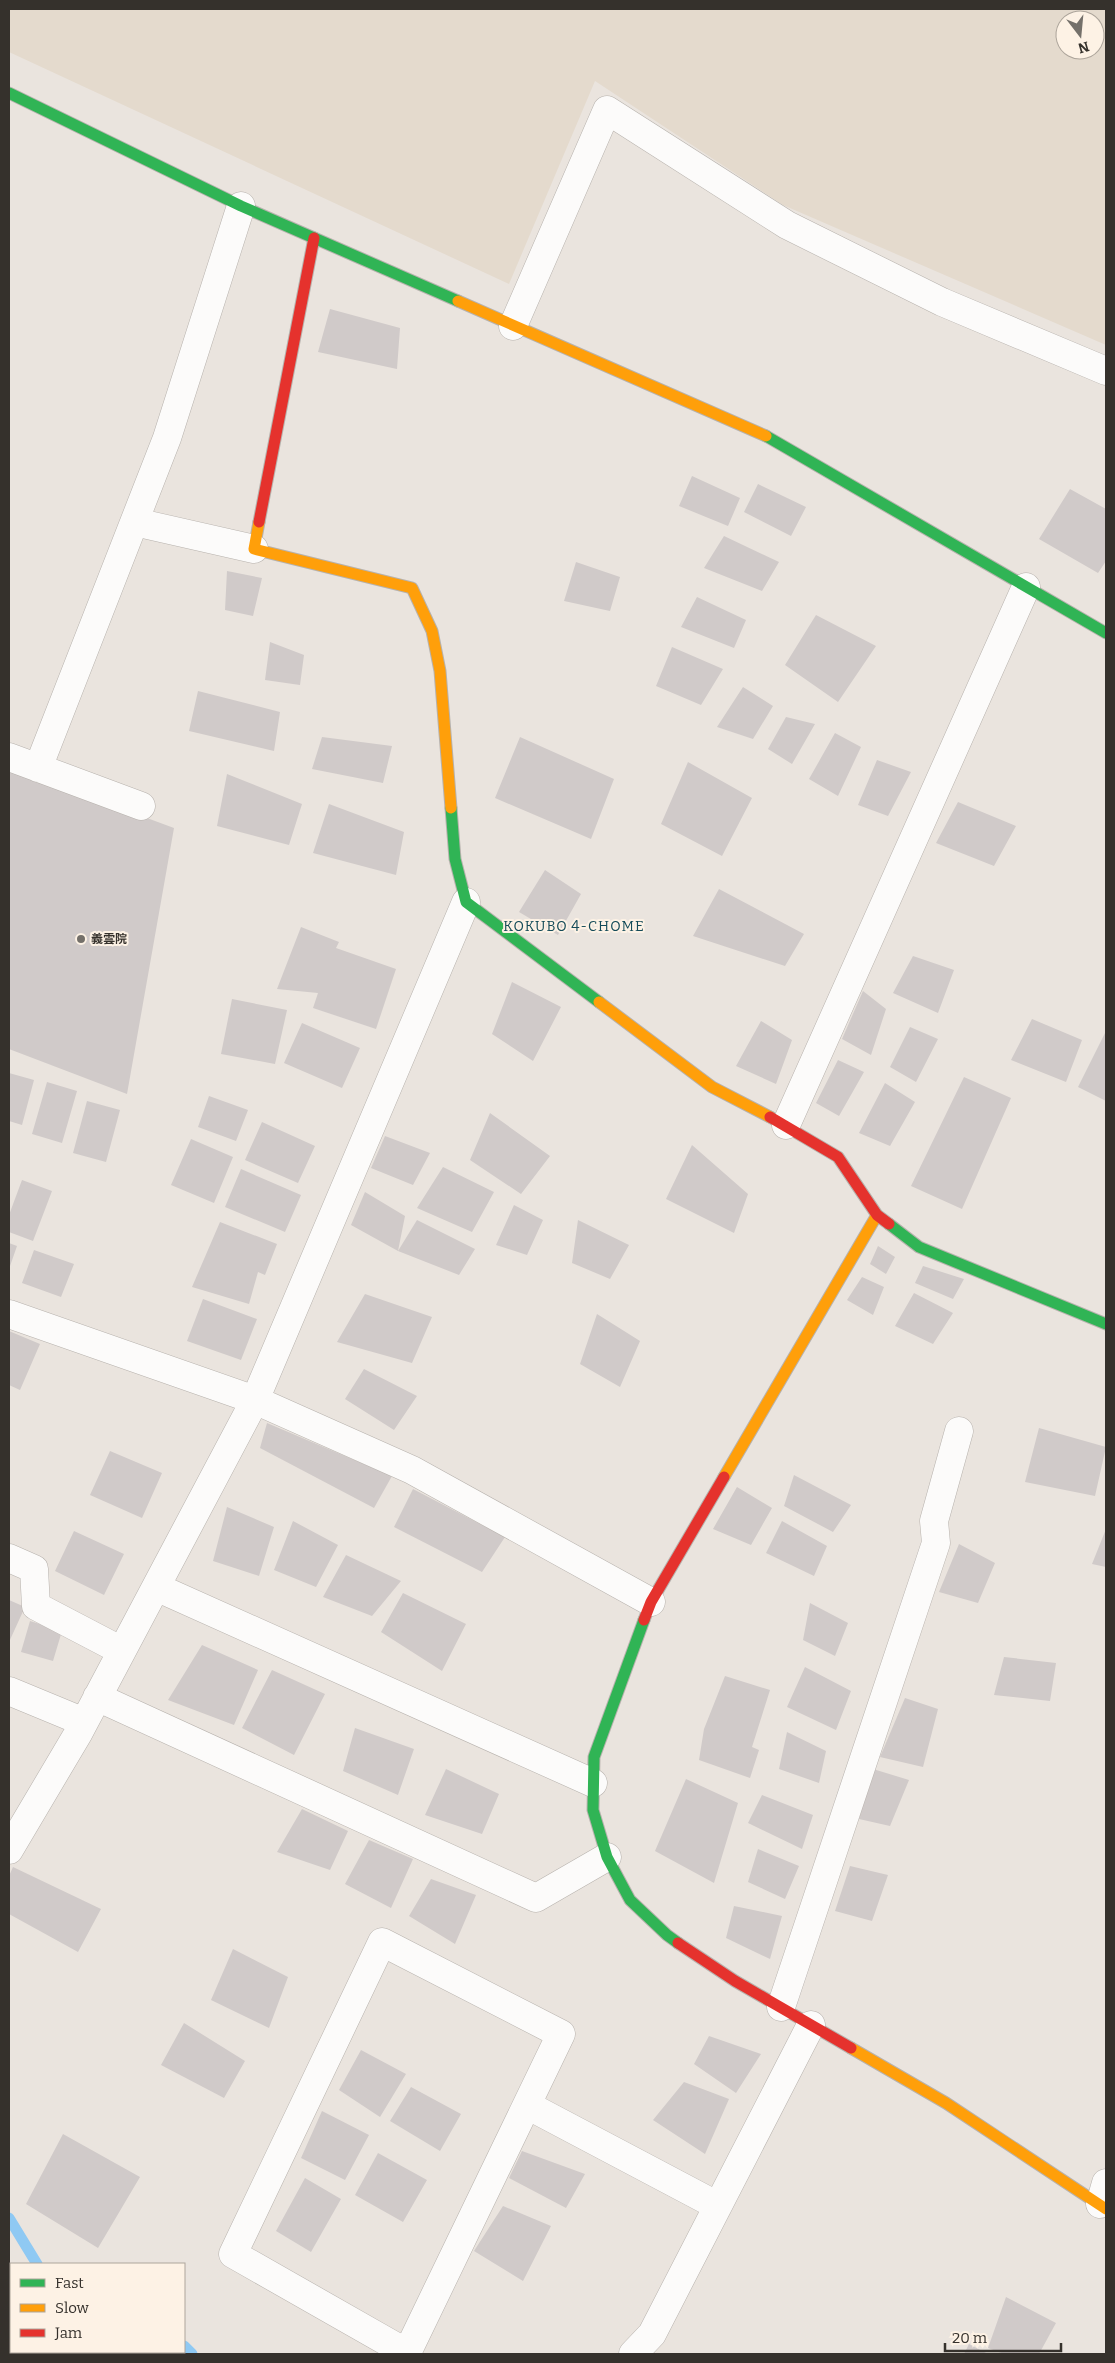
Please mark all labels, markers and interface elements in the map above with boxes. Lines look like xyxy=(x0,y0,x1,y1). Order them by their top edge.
north arrow xyxy=(1055,10,1105,60)
text: N xyxy=(1076,37,1091,57)
district label: KOKUBO 4-CHOME xyxy=(503,918,645,935)
place label: 義雲院 xyxy=(91,932,127,946)
marker: 義雲院 xyxy=(75,933,87,945)
legend xyxy=(10,2263,185,2353)
text: Fast xyxy=(55,2274,84,2292)
text: Slow xyxy=(55,2299,90,2317)
scale bar xyxy=(945,2320,1061,2352)
text: Jam xyxy=(54,2324,83,2342)
text: 20 m xyxy=(952,2329,988,2347)

